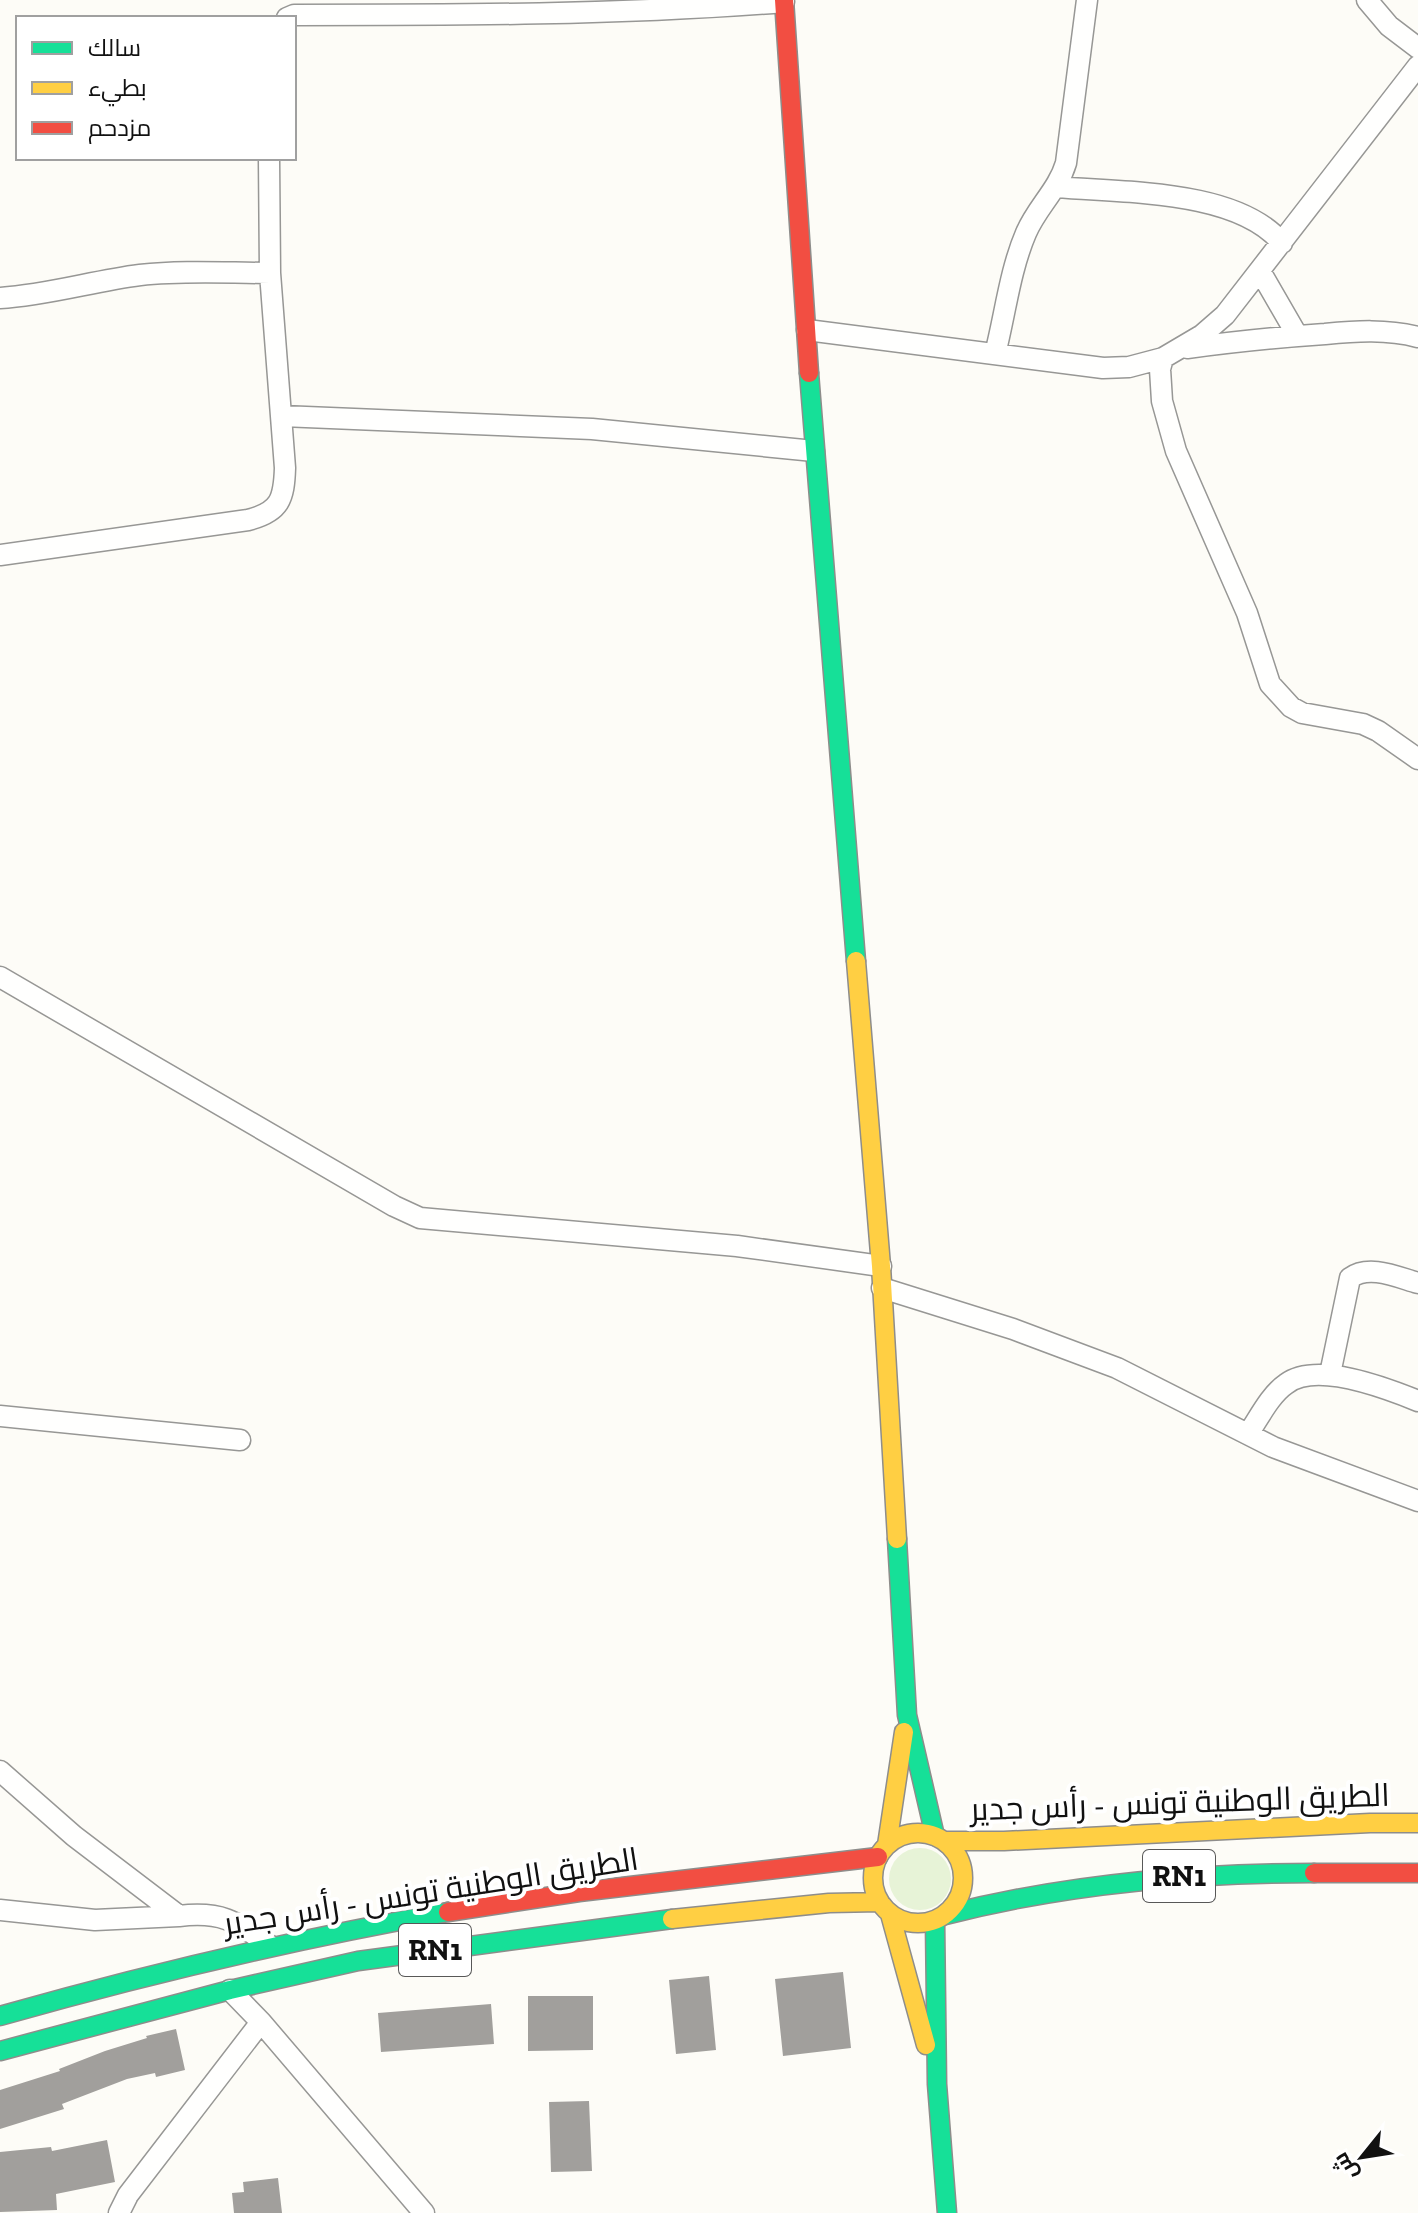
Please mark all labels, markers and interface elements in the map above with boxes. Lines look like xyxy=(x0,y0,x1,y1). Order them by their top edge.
legend xyxy=(16,16,296,160)
text: سالك xyxy=(88,33,141,62)
text: بطيء xyxy=(88,73,147,107)
text: مزدحم xyxy=(88,113,151,144)
street label: الطريق الوطنية تونس - رأس جدير xyxy=(968,1775,1390,1829)
street label: الطريق الوطنية تونس - رأس جدير xyxy=(219,1838,641,1944)
road number: RN1 xyxy=(1143,1850,1215,1902)
road number: RN1 xyxy=(399,1924,471,1976)
north arrow xyxy=(1322,2117,1402,2197)
text: ش xyxy=(1326,2148,1364,2186)

